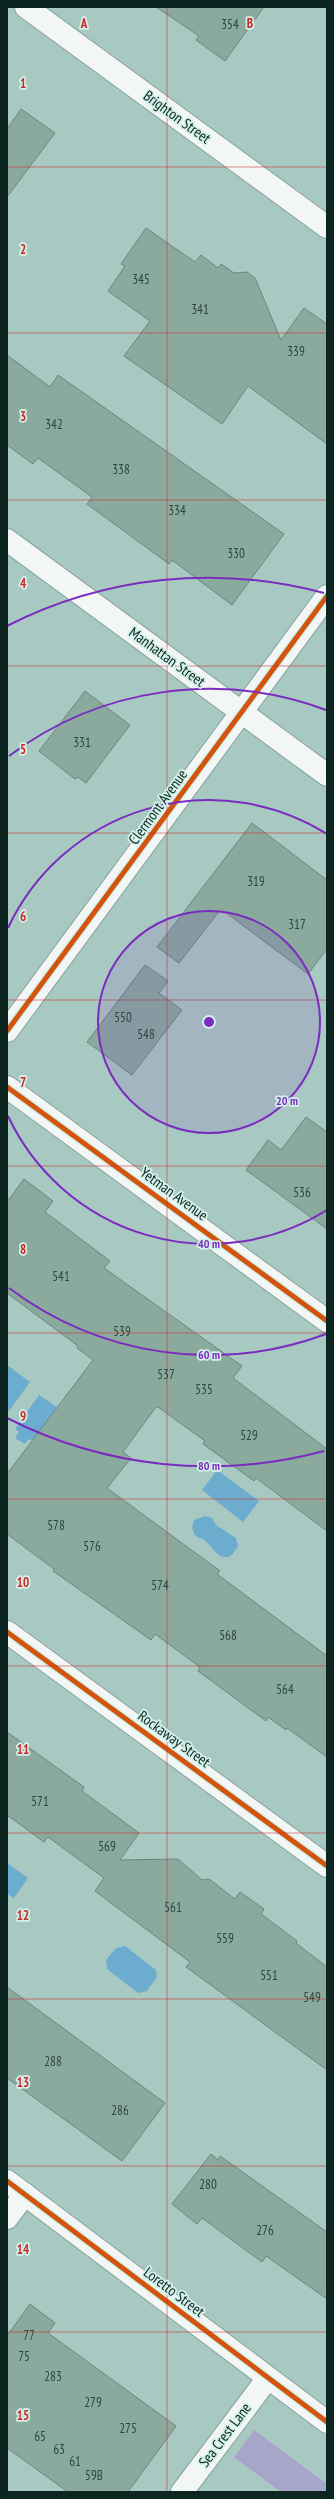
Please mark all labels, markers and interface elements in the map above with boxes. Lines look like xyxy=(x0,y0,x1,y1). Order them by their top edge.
text: A xyxy=(80,15,88,32)
text: B xyxy=(247,15,253,32)
house number: 354 xyxy=(221,16,239,33)
text: 1 xyxy=(20,75,26,92)
street label: Brighton Street xyxy=(140,86,215,147)
text: 2 xyxy=(20,241,26,258)
house number: 345 xyxy=(132,271,150,288)
house number: 341 xyxy=(191,301,209,318)
house number: 339 xyxy=(287,343,305,360)
text: 3 xyxy=(20,408,26,425)
house number: 342 xyxy=(45,416,63,433)
house number: 338 xyxy=(112,461,130,478)
house number: 334 xyxy=(168,502,186,519)
house number: 330 xyxy=(227,545,245,562)
text: 4 xyxy=(20,575,27,592)
street label: Manhattan Street xyxy=(125,623,209,691)
house number: 331 xyxy=(73,734,91,751)
text: 5 xyxy=(20,741,26,758)
street label: Clermont Avenue xyxy=(124,765,191,848)
house number: 319 xyxy=(247,873,265,890)
text: 6 xyxy=(20,908,26,925)
house number: 317 xyxy=(288,916,306,933)
house number: 550 xyxy=(114,1009,132,1026)
centre of rings xyxy=(202,1015,216,1029)
house number: 548 xyxy=(137,1026,155,1043)
text: 7 xyxy=(20,1074,26,1091)
text: 20 m xyxy=(276,1093,298,1108)
street label: Yetman Avenue xyxy=(137,1163,212,1225)
house number: 536 xyxy=(293,1184,311,1201)
text: 40 m xyxy=(198,1236,220,1251)
text: 8 xyxy=(20,1241,26,1258)
house number: 541 xyxy=(52,1268,70,1285)
house number: 539 xyxy=(113,1323,131,1340)
text: 60 m xyxy=(198,1347,220,1362)
house number: 537 xyxy=(157,1366,175,1383)
house number: 535 xyxy=(195,1381,213,1398)
text: 9 xyxy=(20,1408,26,1425)
house number: 529 xyxy=(240,1427,258,1444)
text: 80 m xyxy=(198,1458,220,1473)
house number: 578 xyxy=(47,1517,65,1534)
house number: 576 xyxy=(83,1538,101,1555)
text: 10 xyxy=(17,1574,29,1591)
house number: 574 xyxy=(151,1577,169,1594)
house number: 568 xyxy=(219,1627,237,1644)
house number: 564 xyxy=(276,1681,294,1698)
street label: Rockaway Street xyxy=(135,1706,214,1771)
text: 11 xyxy=(17,1741,29,1758)
house number: 571 xyxy=(31,1793,49,1810)
house number: 569 xyxy=(98,1838,116,1855)
house number: 561 xyxy=(164,1899,182,1916)
text: 12 xyxy=(17,1907,29,1924)
house number: 559 xyxy=(216,1930,234,1947)
house number: 551 xyxy=(260,1967,278,1984)
house number: 549 xyxy=(303,1989,321,2006)
house number: 288 xyxy=(44,2053,62,2070)
text: 13 xyxy=(17,2074,29,2091)
house number: 286 xyxy=(111,2102,129,2119)
house number: 280 xyxy=(199,2176,217,2193)
house number: 276 xyxy=(256,2222,274,2239)
text: 14 xyxy=(17,2241,30,2258)
street label: Loretto Street xyxy=(140,2263,208,2321)
house number: 77 xyxy=(23,2327,35,2344)
house number: 75 xyxy=(18,2348,30,2365)
house number: 283 xyxy=(44,2368,62,2385)
house number: 279 xyxy=(84,2394,102,2411)
street label: Sea Crest Lane xyxy=(194,2399,255,2471)
text: 15 xyxy=(17,2407,29,2424)
house number: 275 xyxy=(119,2420,137,2437)
house number: 65 xyxy=(34,2428,46,2445)
house number: 63 xyxy=(53,2441,65,2458)
house number: 61 xyxy=(69,2453,81,2470)
house number: 59B xyxy=(85,2467,103,2484)

